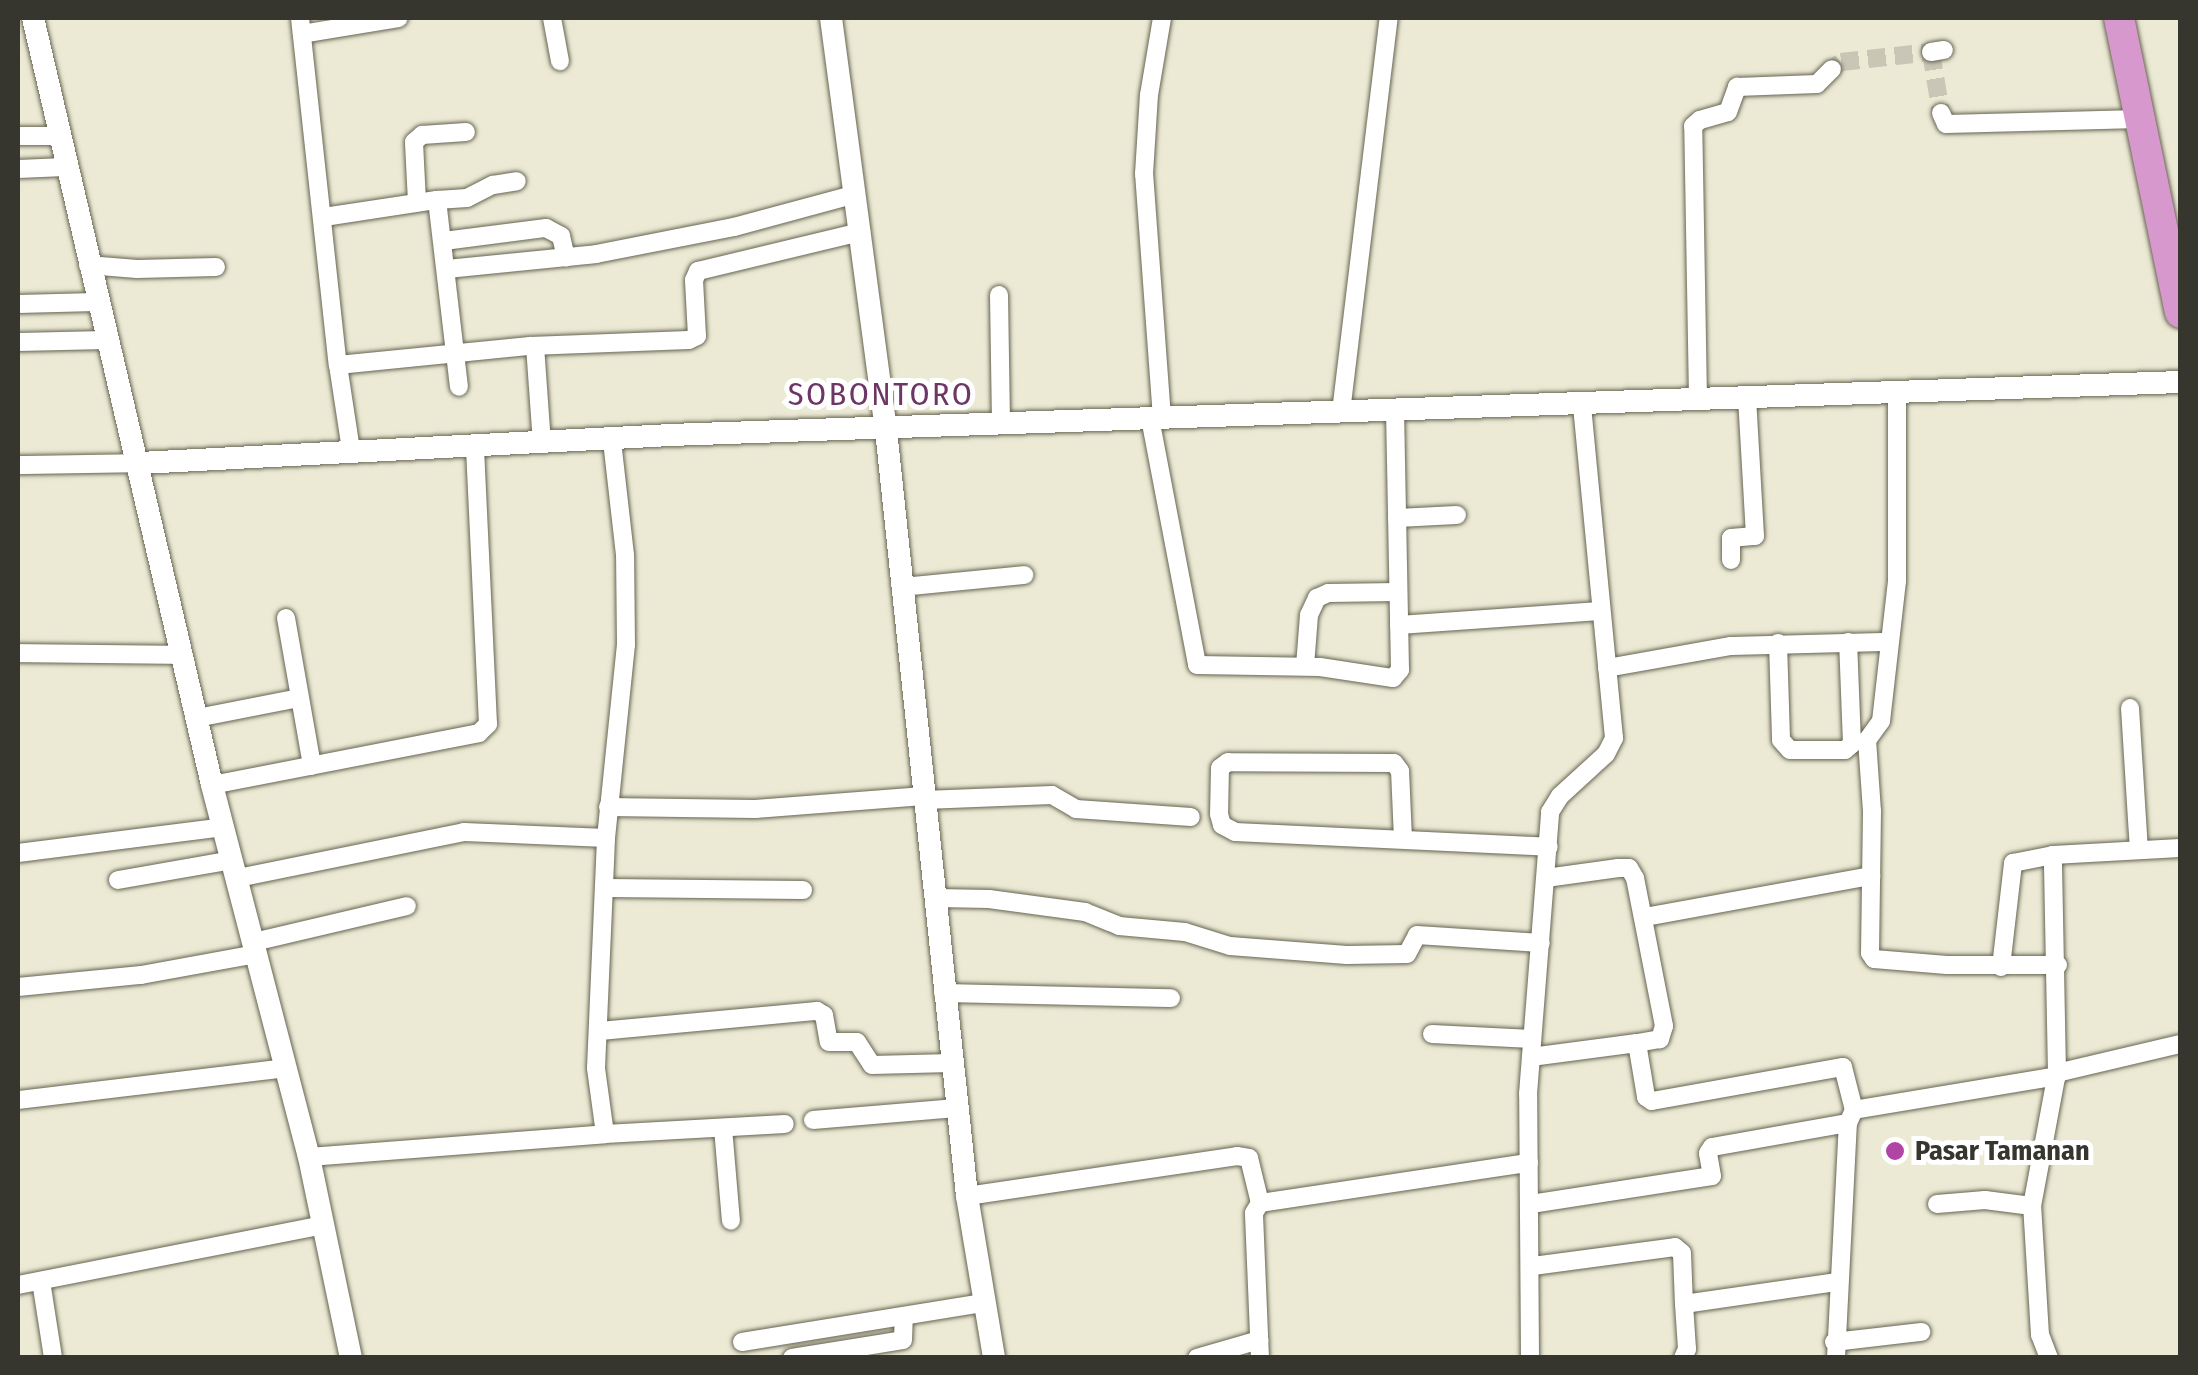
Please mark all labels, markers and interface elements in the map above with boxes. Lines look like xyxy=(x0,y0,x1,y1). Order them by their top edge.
district label: SOBONTORO xyxy=(788,375,974,413)
place label: Pasar Tamanan xyxy=(1915,1134,2090,1168)
marker: Pasar Tamanan xyxy=(1884,1140,1906,1162)

